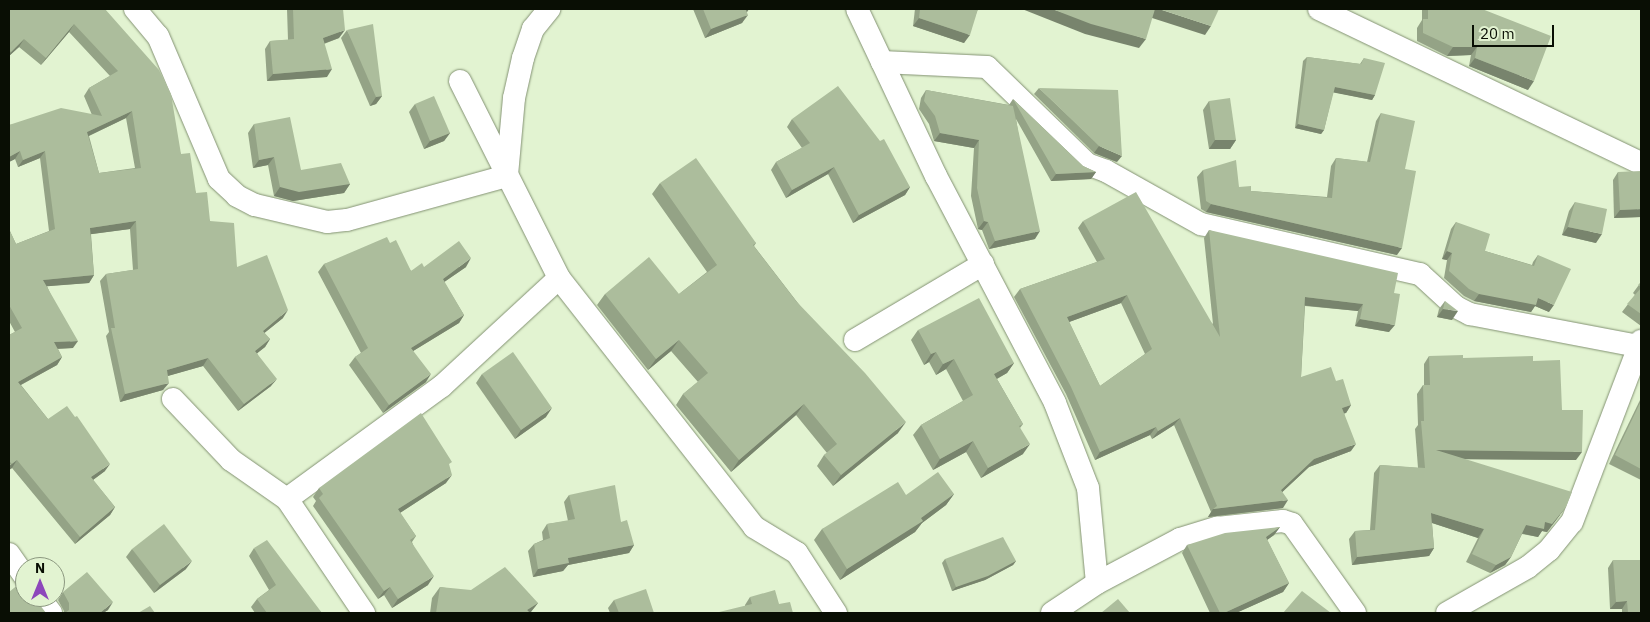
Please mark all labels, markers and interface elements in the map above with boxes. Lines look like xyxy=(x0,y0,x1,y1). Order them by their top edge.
scale bar xyxy=(1475,15,1558,47)
text: 20 m xyxy=(1480,24,1515,43)
north arrow xyxy=(15,557,65,607)
text: N xyxy=(35,559,45,577)

